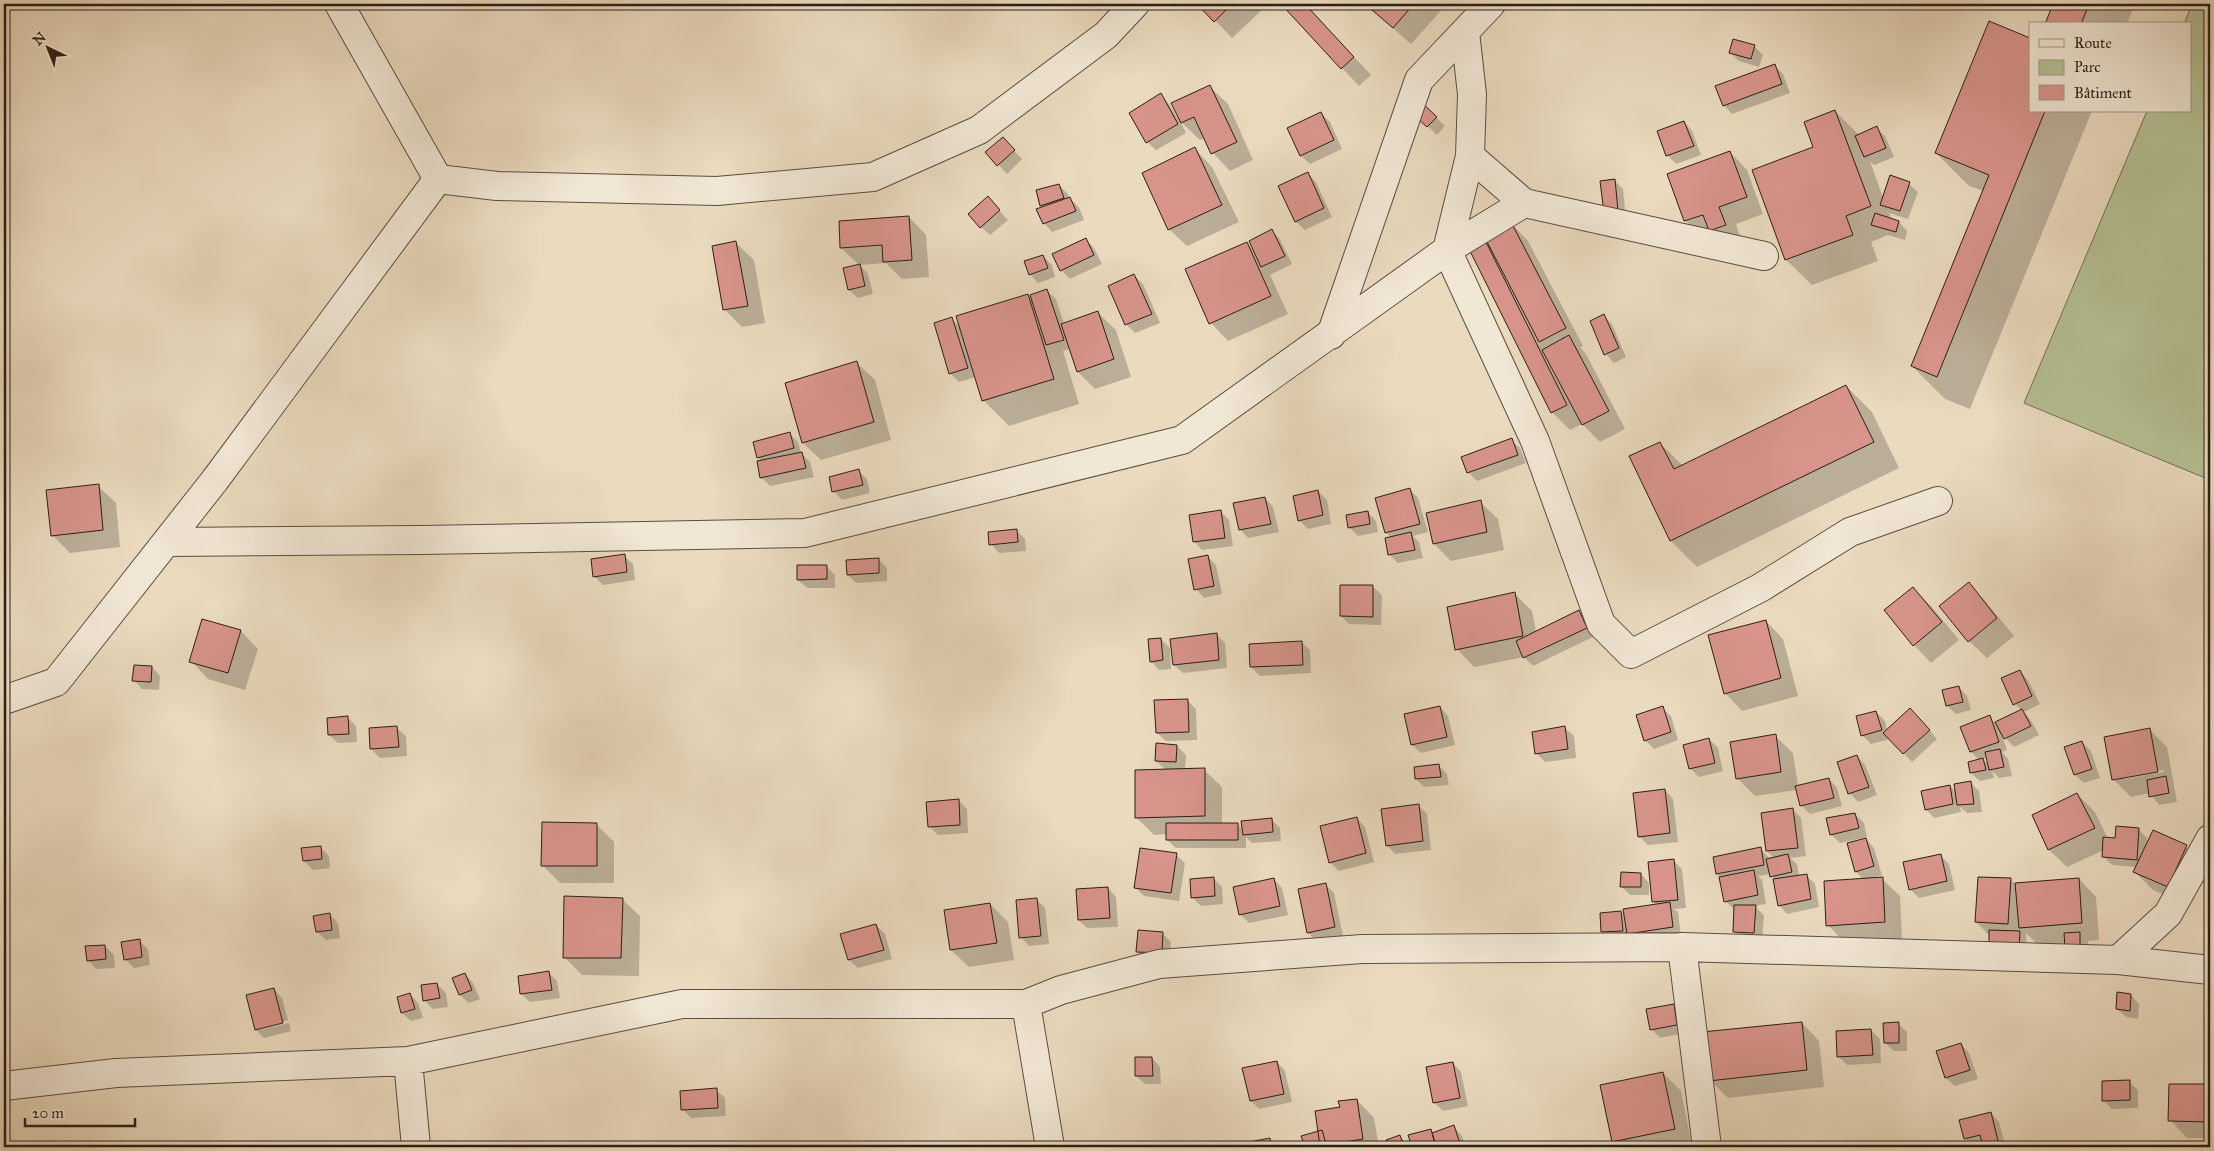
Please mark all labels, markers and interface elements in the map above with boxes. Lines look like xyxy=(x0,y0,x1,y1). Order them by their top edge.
north arrow xyxy=(22,22,72,72)
legend xyxy=(2029,22,2192,112)
text: N xyxy=(29,29,50,49)
text: Route xyxy=(2074,34,2112,52)
text: Parc xyxy=(2074,58,2101,76)
text: Bâtiment xyxy=(2074,84,2133,102)
scale bar xyxy=(25,1096,135,1128)
text: 20 m xyxy=(32,1104,64,1122)

